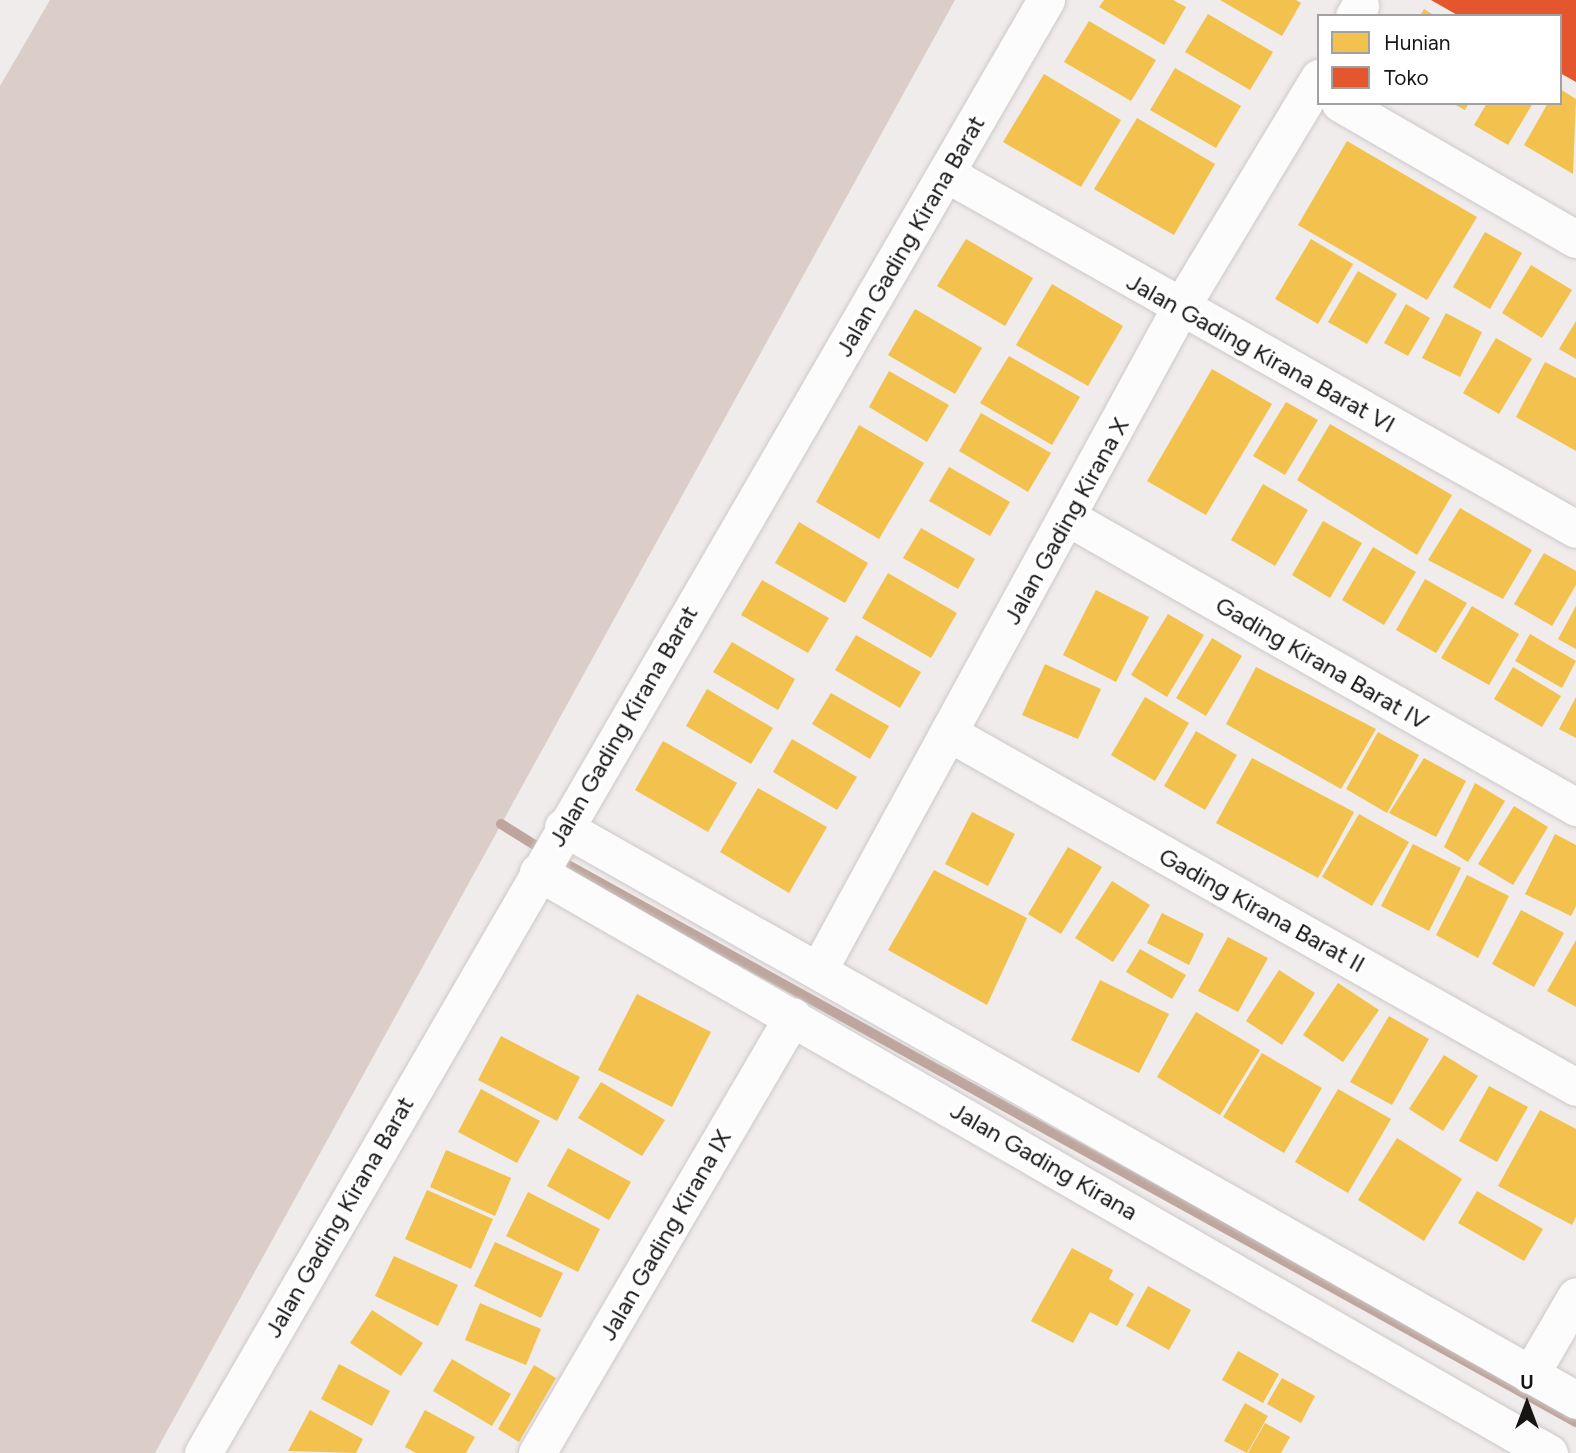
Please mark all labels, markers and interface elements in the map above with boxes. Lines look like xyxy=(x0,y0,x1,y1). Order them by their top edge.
legend xyxy=(1317,14,1562,105)
text: Hunian xyxy=(1384,30,1451,55)
text: Toko xyxy=(1384,65,1429,90)
street label: Jalan Gading Kirana Barat xyxy=(829,110,991,362)
street label: Jalan Gading Kirana Barat VI xyxy=(1122,267,1400,439)
street label: Jalan Gading Kirana X xyxy=(997,413,1135,629)
street label: Gading Kirana Barat IV xyxy=(1210,590,1434,736)
street label: Jalan Gading Kirana Barat xyxy=(542,600,704,852)
street label: Gading Kirana Barat II xyxy=(1154,841,1370,979)
street label: Jalan Gading Kirana Barat xyxy=(258,1091,420,1343)
street label: Jalan Gading Kirana xyxy=(945,1096,1143,1226)
street label: Jalan Gading Kirana IX xyxy=(593,1125,737,1345)
north arrow xyxy=(1492,1369,1562,1439)
text: U xyxy=(1520,1371,1534,1394)

